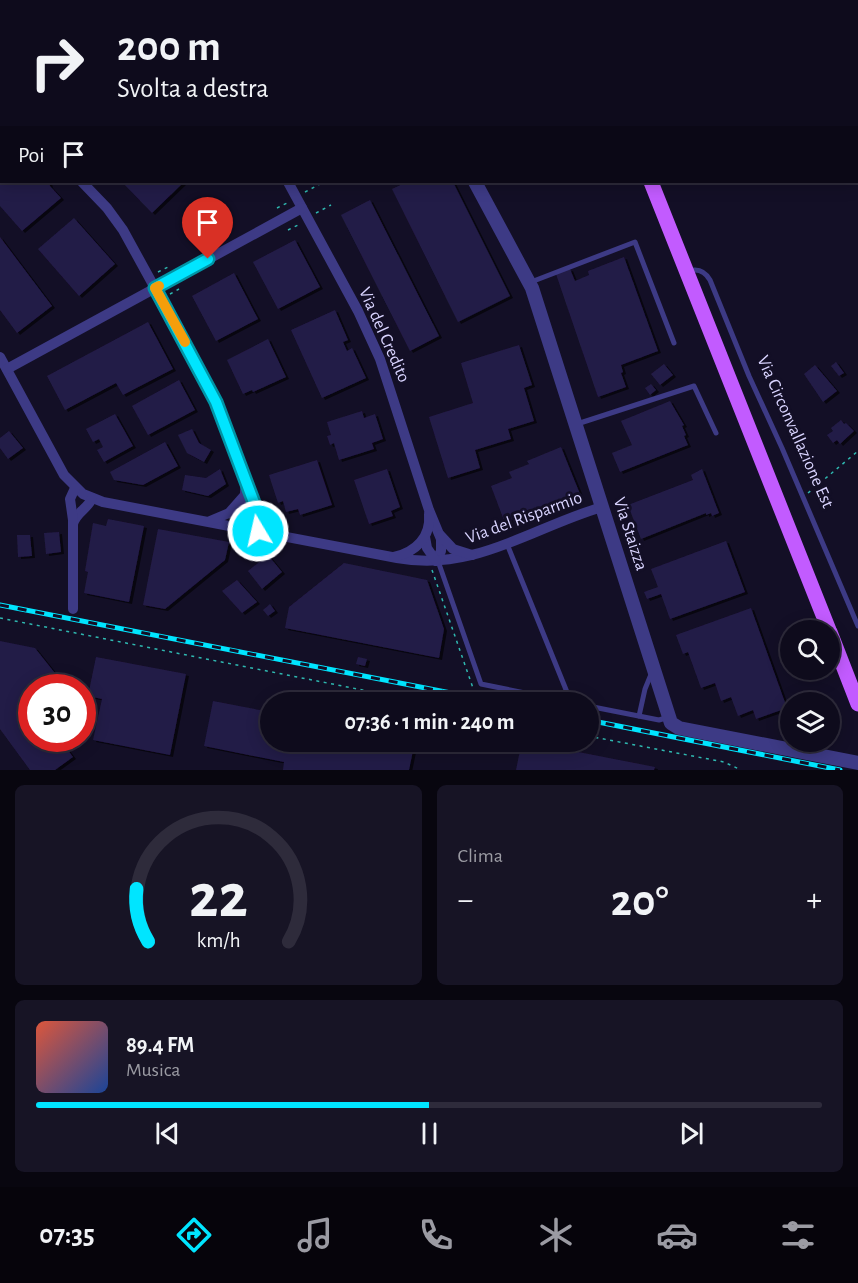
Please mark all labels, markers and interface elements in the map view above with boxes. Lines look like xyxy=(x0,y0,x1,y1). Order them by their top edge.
icon: right xyxy=(18,24,96,102)
text: 200 m xyxy=(117,26,221,68)
text: Svolta a destra xyxy=(117,75,269,102)
icon: arrive xyxy=(57,138,90,171)
text: Poi xyxy=(18,144,45,166)
pin xyxy=(182,197,233,259)
icon: arrive xyxy=(191,206,224,239)
street label: Via del Credito xyxy=(355,285,413,385)
street label: Via Circonvallazione Est xyxy=(753,353,837,511)
street label: Via del Risparmio xyxy=(463,489,585,547)
street label: Via Staizza xyxy=(610,495,650,573)
position arrow xyxy=(226,499,290,563)
map controls xyxy=(780,620,840,752)
button: search xyxy=(780,620,840,680)
speed limit sign: 30 xyxy=(18,674,96,752)
button: layers xyxy=(780,692,840,752)
text: 07:36 · 1 min · 240 m xyxy=(345,711,514,733)
text: Clima xyxy=(458,846,503,866)
text: 22 xyxy=(189,866,248,928)
text: 20° xyxy=(611,879,669,924)
text: − xyxy=(458,884,473,917)
text: + xyxy=(806,884,822,917)
text: km/h xyxy=(196,930,240,951)
text: 89.4 FM xyxy=(126,1034,194,1056)
text: Musica xyxy=(126,1060,181,1080)
icon: previous xyxy=(151,1117,184,1150)
icon: pause xyxy=(413,1117,446,1150)
icon: next xyxy=(675,1117,708,1150)
icon: directions xyxy=(173,1214,215,1256)
icon: music xyxy=(294,1214,336,1256)
icon: phone xyxy=(415,1214,457,1256)
icon: climate xyxy=(535,1214,577,1256)
icon: car xyxy=(656,1214,698,1256)
icon: filters xyxy=(777,1214,819,1256)
text: 07:35 xyxy=(39,1221,95,1248)

